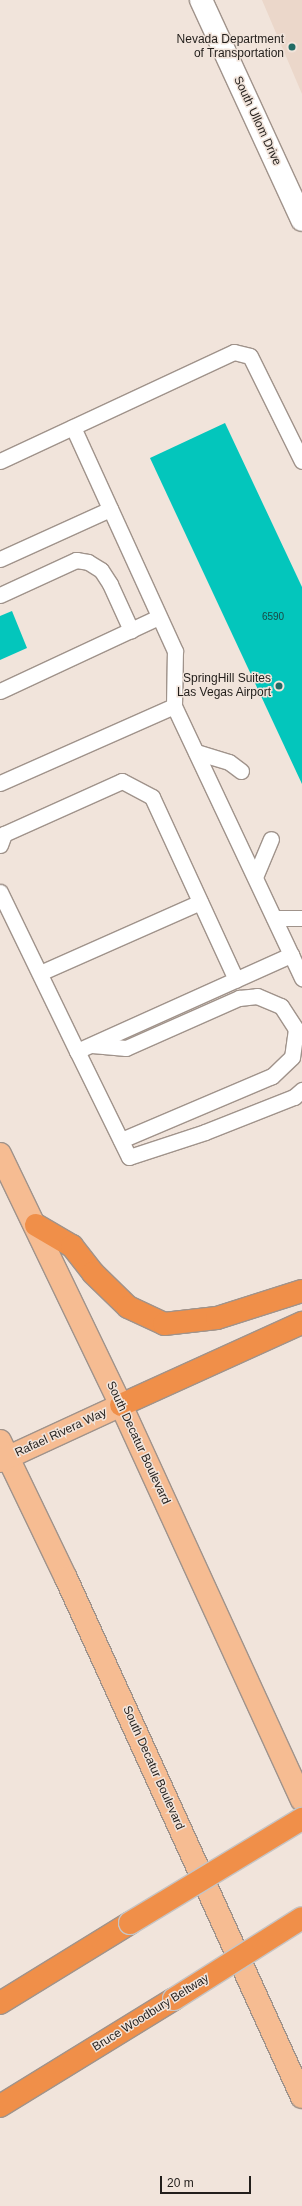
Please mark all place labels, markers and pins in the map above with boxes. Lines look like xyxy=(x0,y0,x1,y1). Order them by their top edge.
place label: Nevada Department of Transportation xyxy=(177,33,284,61)
marker: Nevada Department of Transportation xyxy=(287,42,297,52)
place label: SpringHill Suites Las Vegas Airport xyxy=(176,672,271,700)
marker: SpringHill Suites Las Vegas Airport xyxy=(274,681,284,691)

